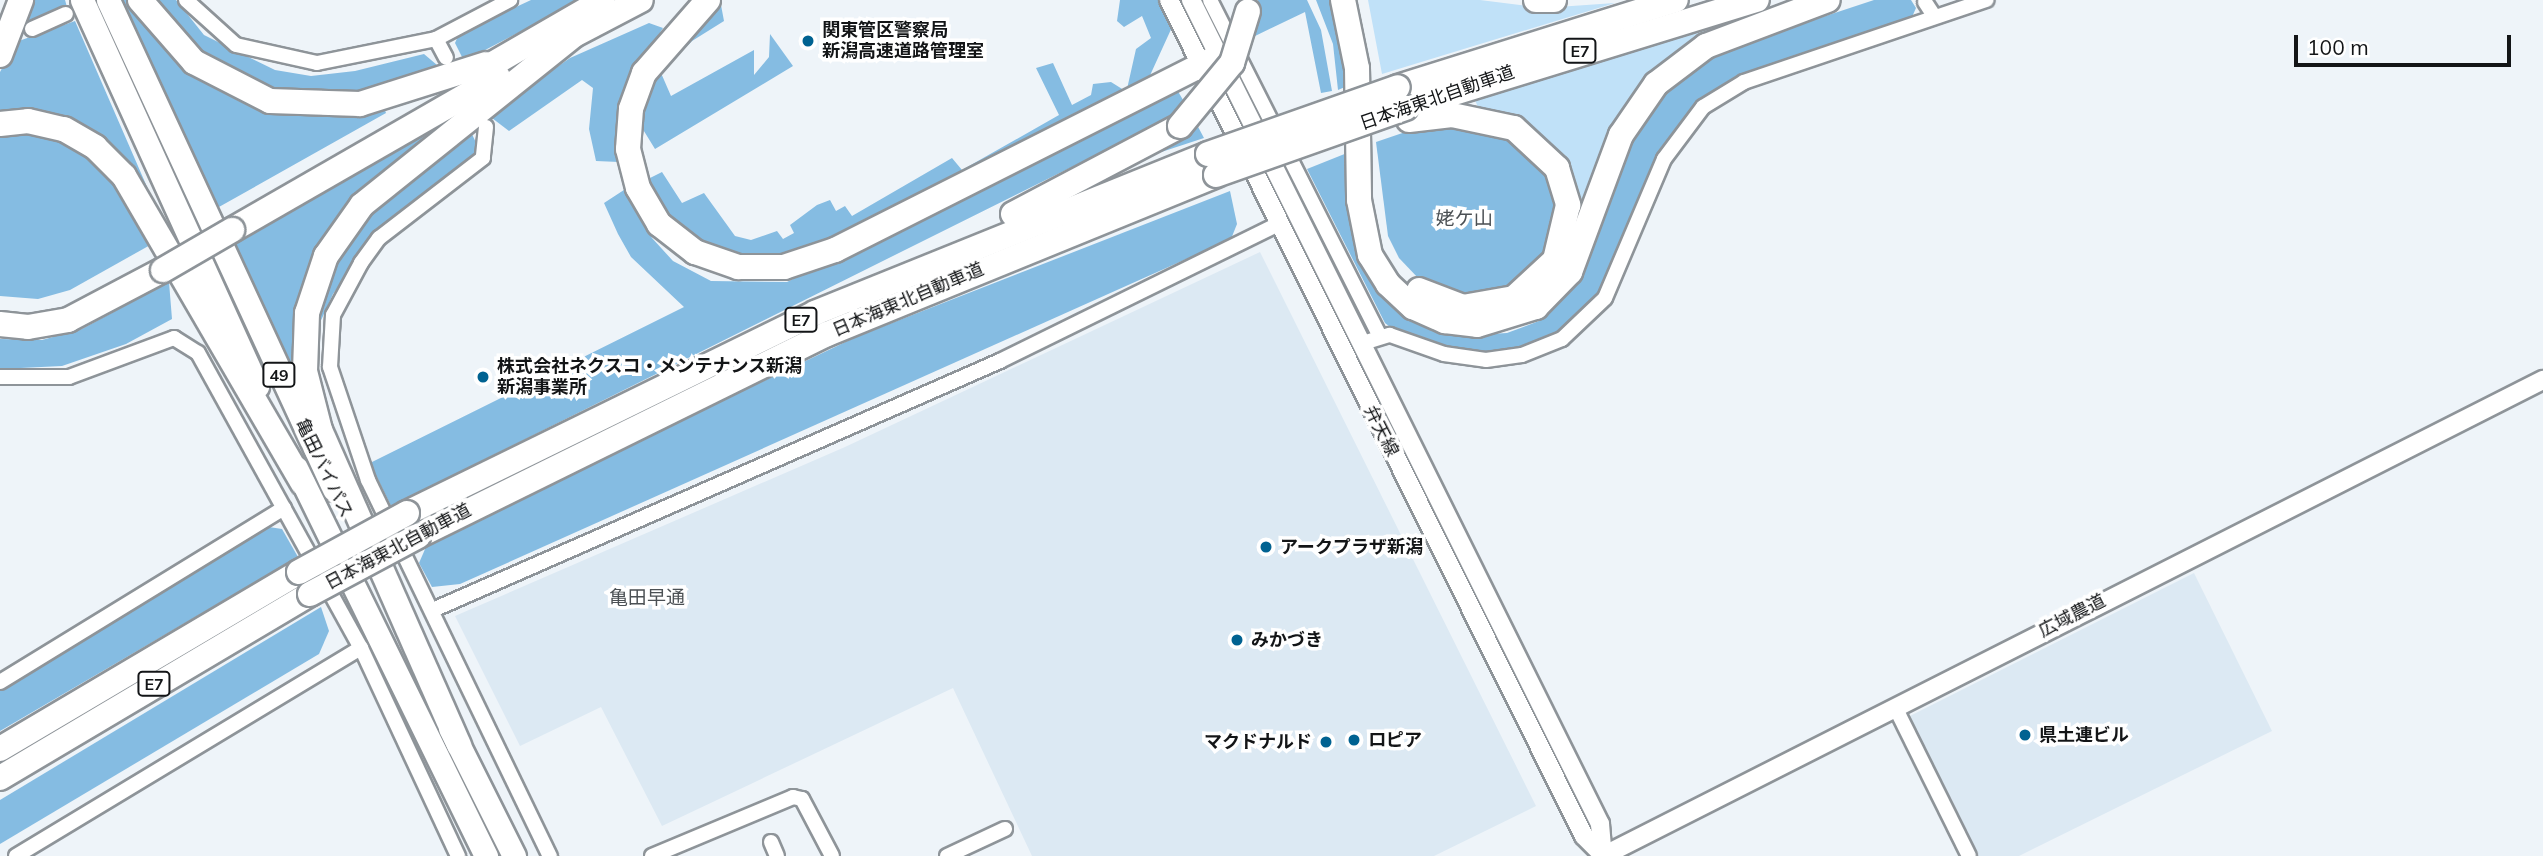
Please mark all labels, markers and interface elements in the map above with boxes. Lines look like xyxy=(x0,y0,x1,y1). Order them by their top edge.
place label: 関東管区警察局 新潟高速道路管理室 xyxy=(822,20,984,62)
scale bar xyxy=(2298,21,2515,65)
marker: 関東管区警察局 新潟高速道路管理室 xyxy=(800,33,816,49)
text: 100 m xyxy=(2307,34,2369,60)
road number: E7 xyxy=(1562,38,1598,64)
street label: 日本海東北自動車道 xyxy=(1357,61,1517,135)
district label: 姥ケ山 xyxy=(1436,208,1492,230)
street label: 日本海東北自動車道 xyxy=(829,258,987,342)
road number: E7 xyxy=(784,308,818,332)
place label: 株式会社ネクスコ・メンテナンス新潟 新潟事業所 xyxy=(497,356,803,398)
road number: 49 xyxy=(262,362,296,388)
marker: 株式会社ネクスコ・メンテナンス新潟 新潟事業所 xyxy=(475,369,491,385)
street label: 弁天線 xyxy=(1359,402,1403,460)
street label: 亀田バイパス xyxy=(291,415,357,521)
street label: 日本海東北自動車道 xyxy=(321,499,475,595)
place label: アークプラザ新潟 xyxy=(1280,536,1423,558)
marker: アークプラザ新潟 xyxy=(1258,539,1274,555)
district label: 亀田早通 xyxy=(609,587,685,609)
street label: 広域農道 xyxy=(2035,590,2109,642)
place label: みかづき xyxy=(1251,629,1323,651)
marker: みかづき xyxy=(1229,632,1245,648)
road number: E7 xyxy=(136,671,172,696)
place label: 県土連ビル xyxy=(2039,724,2129,746)
marker: 県土連ビル xyxy=(2017,727,2033,743)
place label: ロピア xyxy=(1368,729,1422,751)
place label: マクドナルド xyxy=(1204,731,1312,753)
marker: ロピア xyxy=(1346,732,1362,748)
marker: マクドナルド xyxy=(1318,734,1334,750)

